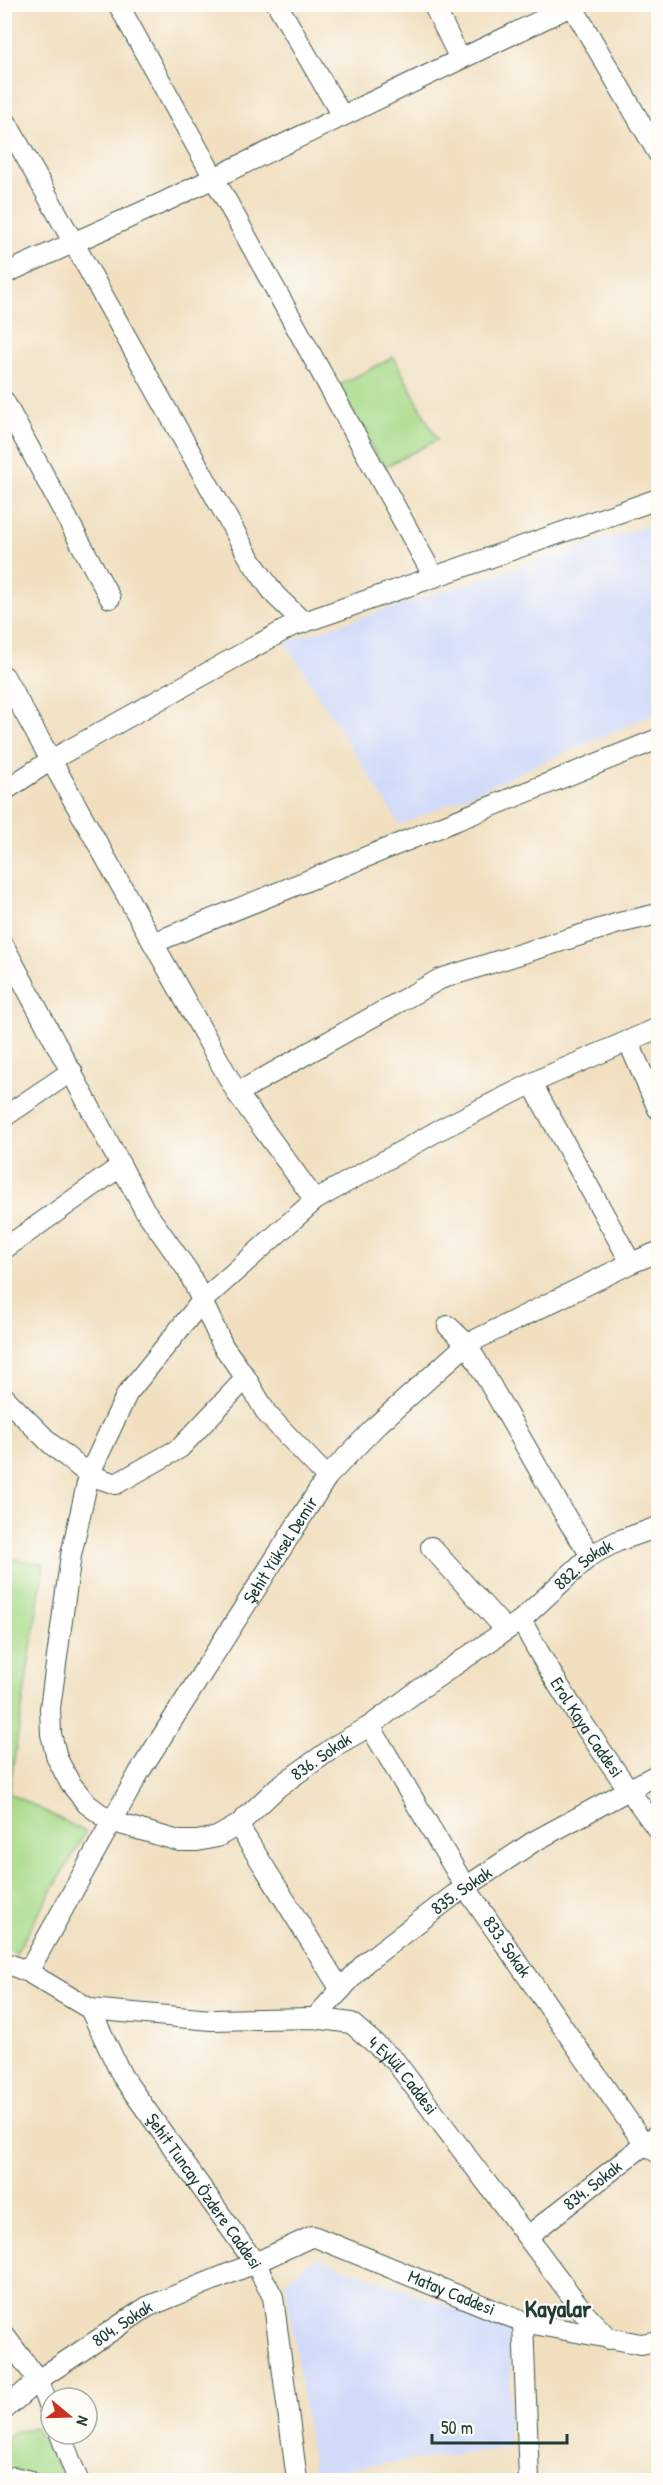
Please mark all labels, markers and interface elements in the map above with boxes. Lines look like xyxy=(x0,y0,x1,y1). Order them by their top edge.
street label: Şehit Yüksel Demir xyxy=(237,1491,323,1608)
street label: 882. Sokak xyxy=(548,1533,617,1595)
street label: Erol Kaya Caddesi xyxy=(545,1672,629,1782)
street label: 836. Sokak xyxy=(286,1726,356,1786)
street label: 835. Sokak xyxy=(426,1860,497,1920)
street label: 833. Sokak xyxy=(477,1911,538,1983)
street label: 4 Eylül Caddesi xyxy=(363,2030,444,2120)
street label: Şehit Tuncay Özdere Caddesi xyxy=(140,2108,269,2273)
street label: 834. Sokak xyxy=(558,2154,627,2216)
street label: Matay Caddesi xyxy=(405,2263,499,2321)
district label: Kayalar xyxy=(525,2292,592,2325)
street label: 804. Sokak xyxy=(87,2293,156,2352)
north arrow xyxy=(39,2386,99,2446)
scale bar xyxy=(432,2407,567,2445)
text: N xyxy=(71,2413,95,2429)
text: 50 m xyxy=(441,2415,473,2440)

